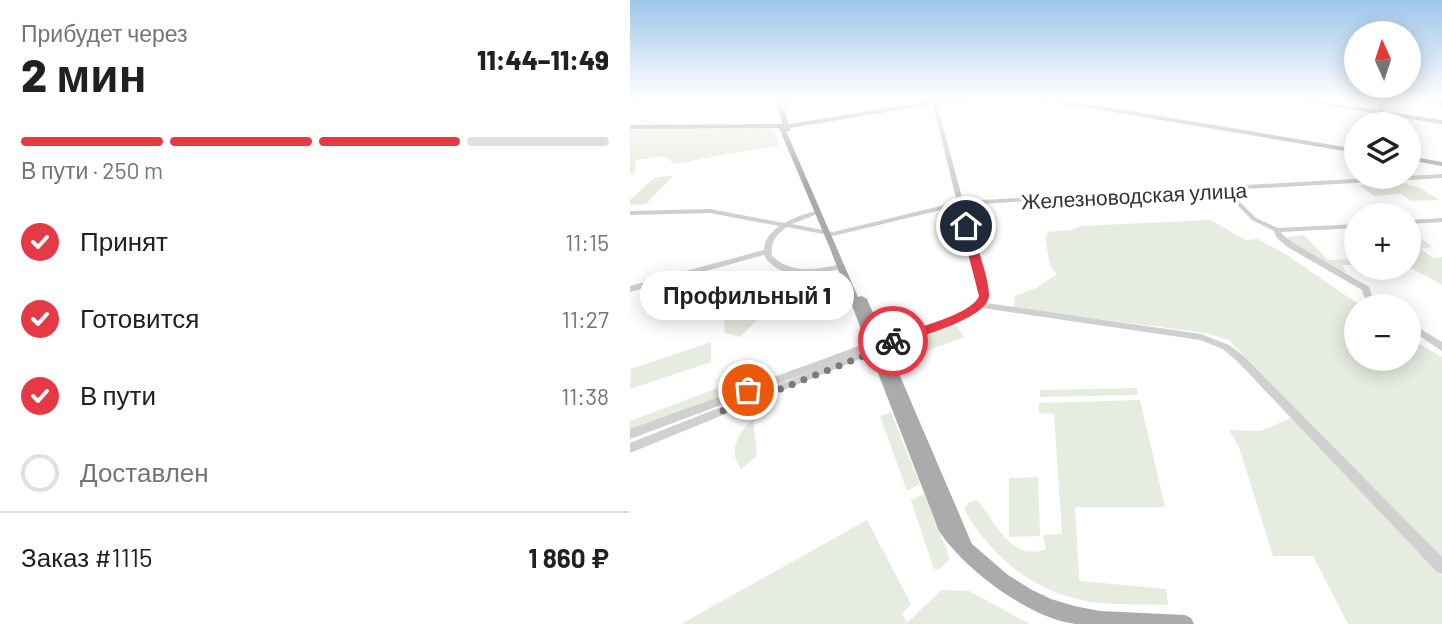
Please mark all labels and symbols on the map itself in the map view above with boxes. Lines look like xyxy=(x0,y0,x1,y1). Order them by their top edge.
north arrow xyxy=(1344,21,1421,98)
street label: Железноводская улица xyxy=(1020,177,1248,213)
pin xyxy=(936,196,996,256)
callout: Профильный 1 xyxy=(641,271,855,320)
courier xyxy=(858,306,928,376)
pin xyxy=(718,360,778,420)

